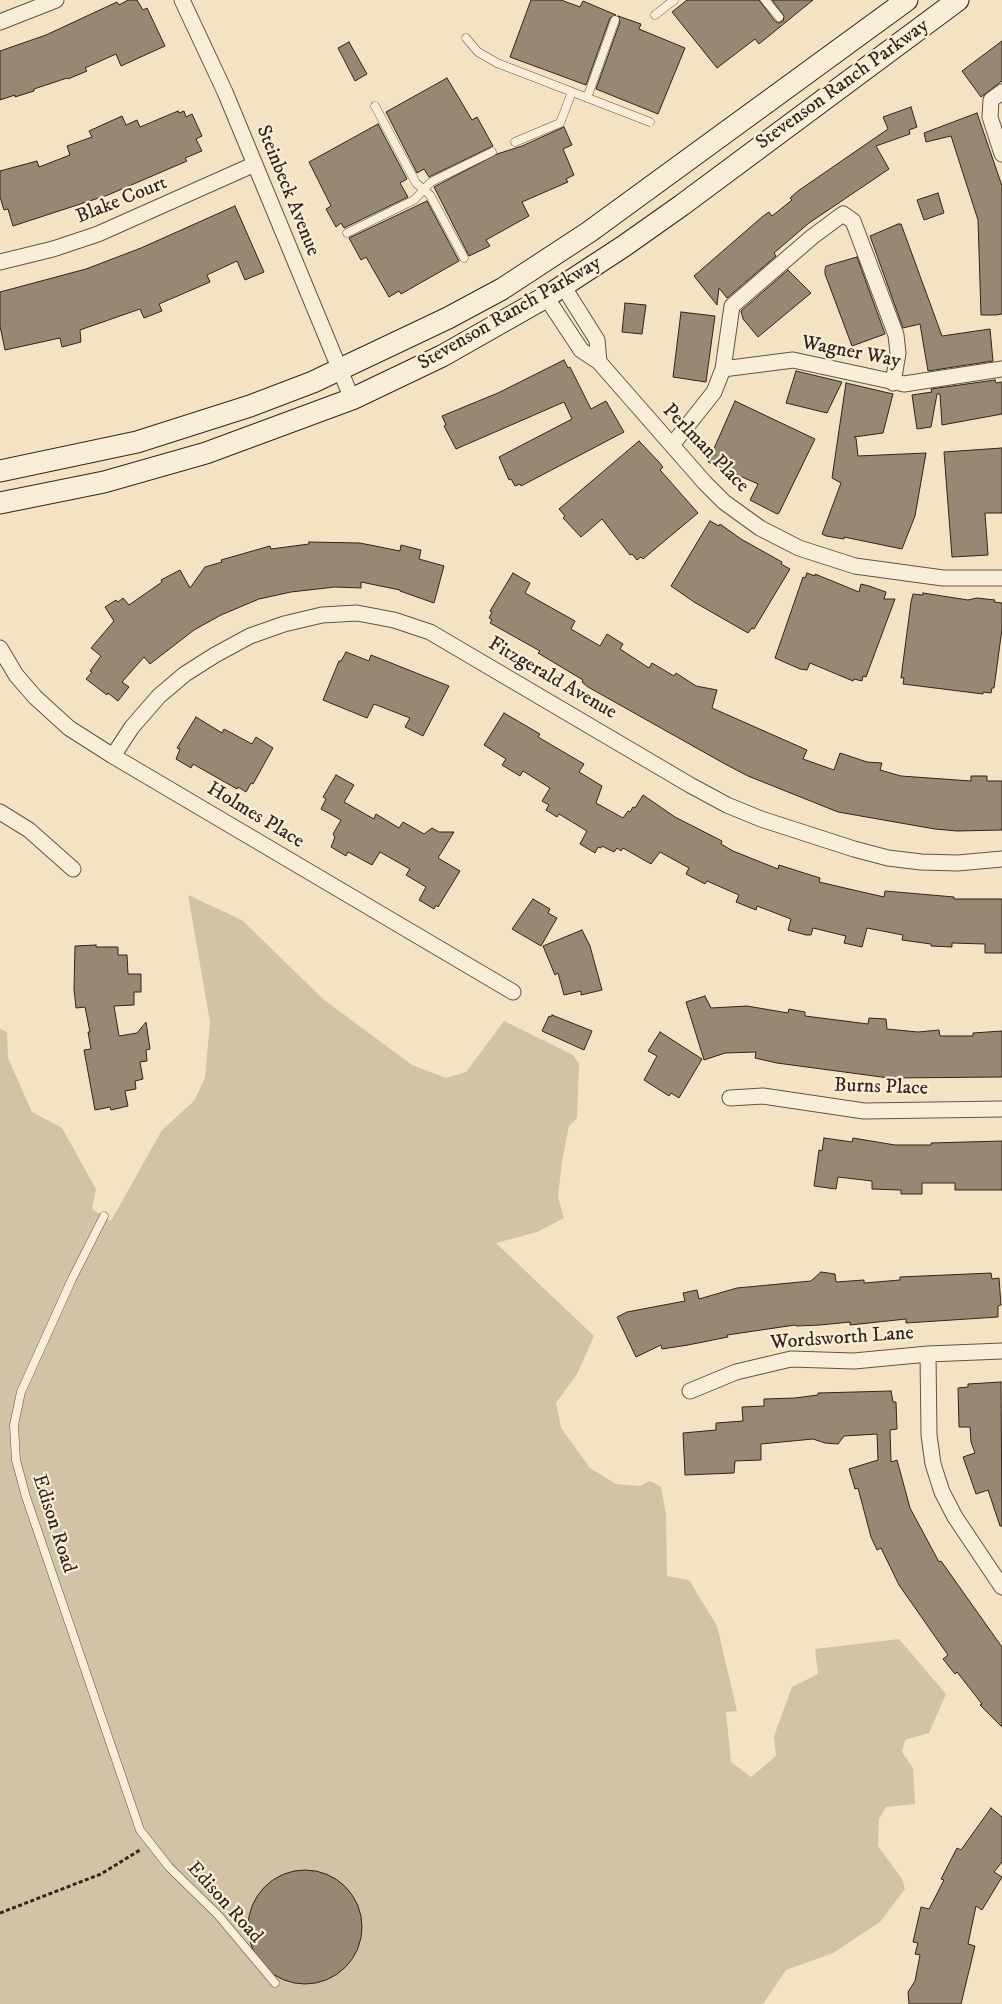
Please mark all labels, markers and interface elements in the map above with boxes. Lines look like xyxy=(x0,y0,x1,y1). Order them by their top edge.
street label: Stevenson Ranch Parkway xyxy=(752,14,934,156)
street label: Steinbeck Avenue xyxy=(250,122,324,260)
street label: Blake Court xyxy=(73,172,171,230)
street label: Stevenson Ranch Parkway xyxy=(414,252,606,376)
street label: Wagner Way xyxy=(799,332,903,374)
street label: Perlman Place xyxy=(657,400,753,498)
street label: Fitzgerald Avenue xyxy=(484,633,620,725)
street label: Holmes Place xyxy=(202,778,308,854)
street label: Burns Place xyxy=(834,1074,928,1102)
street label: Wordsworth Lane xyxy=(770,1322,914,1356)
street label: Edison Road xyxy=(26,1472,80,1576)
street label: Edison Road xyxy=(181,1857,267,1949)

